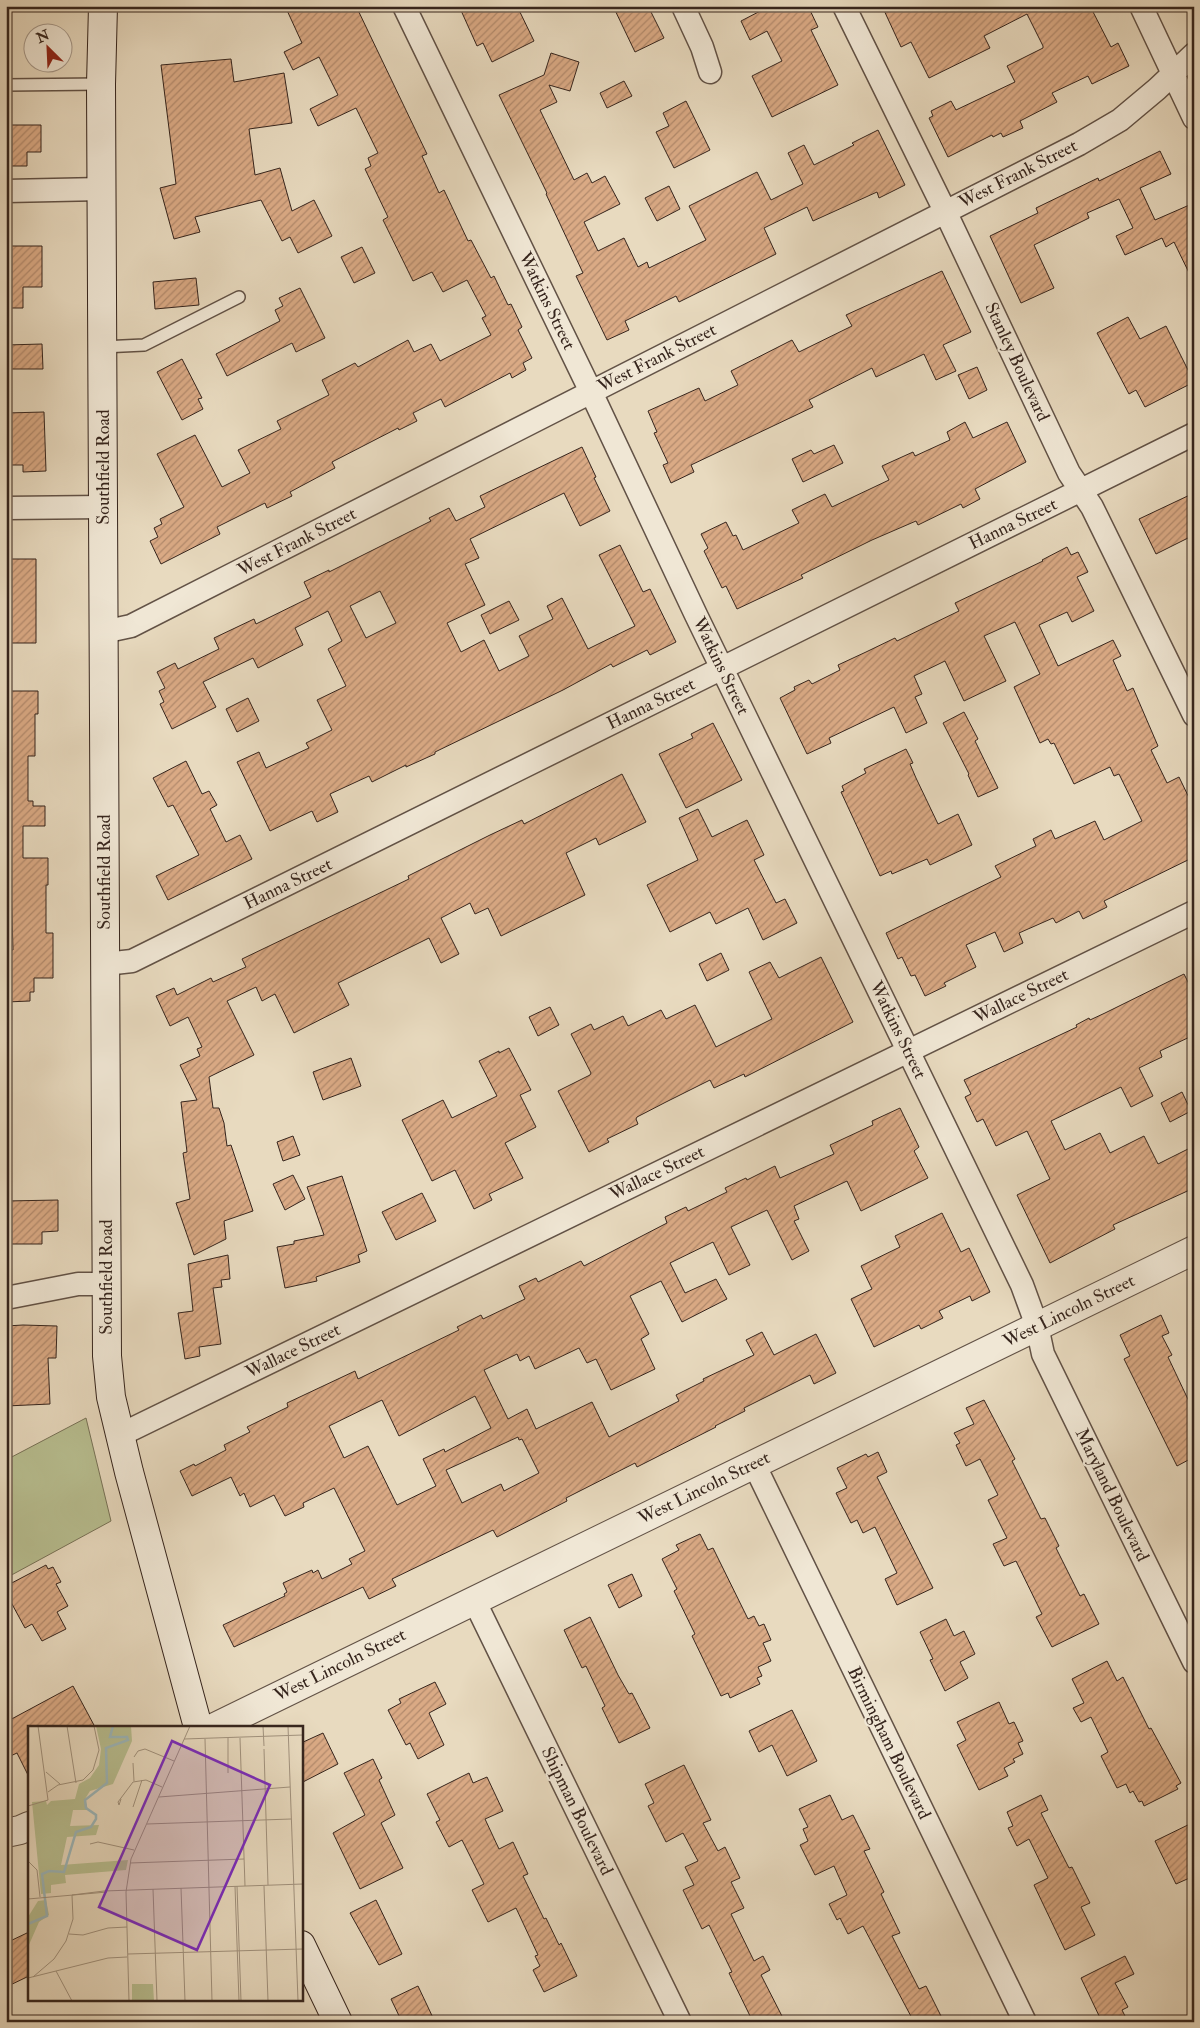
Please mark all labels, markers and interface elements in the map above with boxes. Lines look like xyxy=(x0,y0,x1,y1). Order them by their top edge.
north arrow xyxy=(22,22,72,72)
text: N xyxy=(33,26,53,47)
street label: West Frank Street xyxy=(954,134,1081,214)
street label: Watkins Street xyxy=(513,247,581,354)
street label: Stanley Boulevard xyxy=(979,299,1055,425)
street label: West Frank Street xyxy=(593,318,720,398)
street label: Southfield Road xyxy=(92,409,115,525)
street label: Hanna Street xyxy=(965,493,1061,555)
street label: West Frank Street xyxy=(233,502,360,582)
street label: Watkins Street xyxy=(687,612,755,719)
street label: Hanna Street xyxy=(603,673,699,735)
street label: Southfield Road xyxy=(93,814,116,930)
street label: Hanna Street xyxy=(240,853,336,915)
street label: Wallace Street xyxy=(969,963,1072,1029)
street label: Watkins Street xyxy=(864,976,932,1083)
street label: Wallace Street xyxy=(605,1140,708,1206)
street label: Southfield Road xyxy=(95,1219,118,1335)
street label: West Lincoln Street xyxy=(998,1269,1139,1353)
street label: Wallace Street xyxy=(241,1318,344,1384)
street label: Maryland Boulevard xyxy=(1070,1425,1154,1566)
street label: West Lincoln Street xyxy=(633,1446,774,1530)
street label: West Lincoln Street xyxy=(269,1623,410,1707)
street label: Birmingham Boulevard xyxy=(842,1663,936,1823)
inset map xyxy=(28,1726,302,2000)
street label: Shipman Boulevard xyxy=(536,1743,618,1879)

